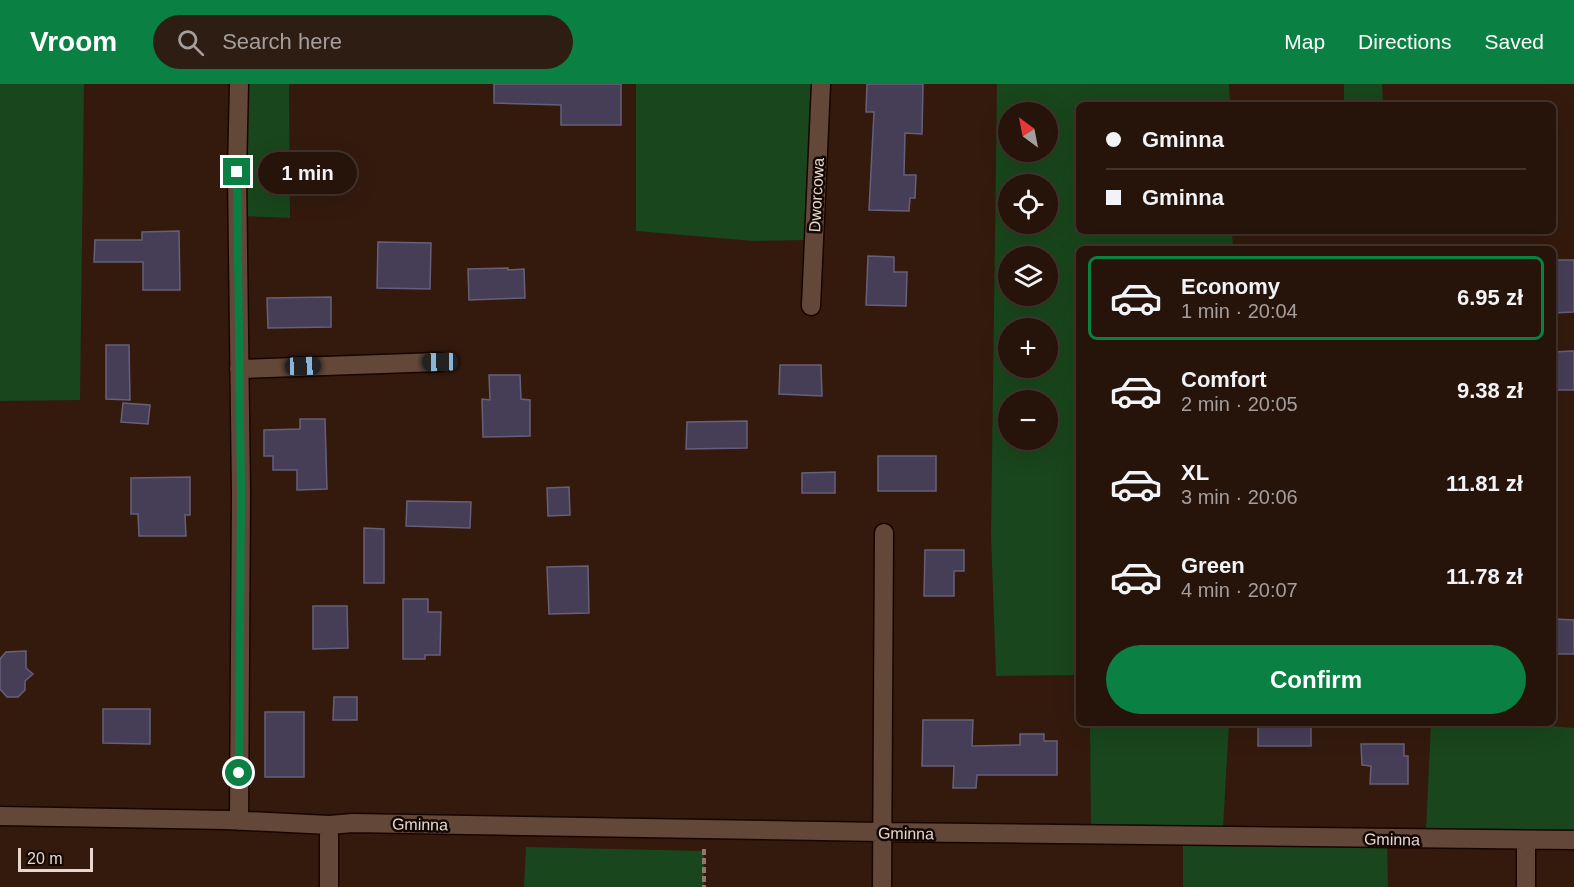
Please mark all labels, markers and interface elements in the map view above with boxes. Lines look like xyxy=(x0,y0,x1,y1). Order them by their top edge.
search box xyxy=(153,15,573,69)
text: Vroom xyxy=(30,26,117,57)
icon: search xyxy=(174,26,207,59)
text: Search here xyxy=(222,29,342,54)
text: Map xyxy=(1284,30,1325,53)
text: Directions xyxy=(1358,30,1451,53)
text: Saved xyxy=(1484,30,1544,53)
north arrow xyxy=(998,102,1058,162)
map controls xyxy=(998,102,1058,450)
text: Gminna xyxy=(1142,127,1224,152)
callout: 1 min xyxy=(258,151,357,193)
street label: Dworcowa xyxy=(806,157,827,233)
route end xyxy=(223,158,250,185)
text: 1 min xyxy=(281,162,334,184)
button: locate xyxy=(998,174,1058,234)
text: Gminna xyxy=(1142,185,1224,210)
button: layers xyxy=(998,246,1058,306)
icon: car xyxy=(1109,271,1163,325)
text: Economy xyxy=(1181,274,1280,299)
text: 6.95 zł xyxy=(1457,285,1523,310)
text: 1 min · 20:04 xyxy=(1181,300,1298,322)
button: + xyxy=(998,318,1058,378)
car xyxy=(422,353,458,371)
car xyxy=(285,356,321,376)
icon: car xyxy=(1109,364,1163,418)
text: Comfort xyxy=(1181,367,1267,392)
text: 9.38 zł xyxy=(1457,378,1523,403)
button: − xyxy=(998,390,1058,450)
text: 2 min · 20:05 xyxy=(1181,393,1298,415)
icon: car xyxy=(1109,457,1163,511)
text: XL xyxy=(1181,460,1209,485)
text: 11.81 zł xyxy=(1446,471,1523,496)
text: 3 min · 20:06 xyxy=(1181,486,1298,508)
icon: car xyxy=(1109,550,1163,604)
text: Green xyxy=(1181,553,1245,578)
text: 11.78 zł xyxy=(1446,564,1523,589)
text: 4 min · 20:07 xyxy=(1181,579,1298,601)
button: Confirm xyxy=(1106,645,1526,714)
route start xyxy=(225,759,252,786)
street label: Gminna xyxy=(392,816,448,833)
street label: Gminna xyxy=(878,825,934,842)
street label: Gminna xyxy=(1364,831,1420,848)
scale bar xyxy=(18,845,93,872)
text: 20 m xyxy=(27,850,63,867)

